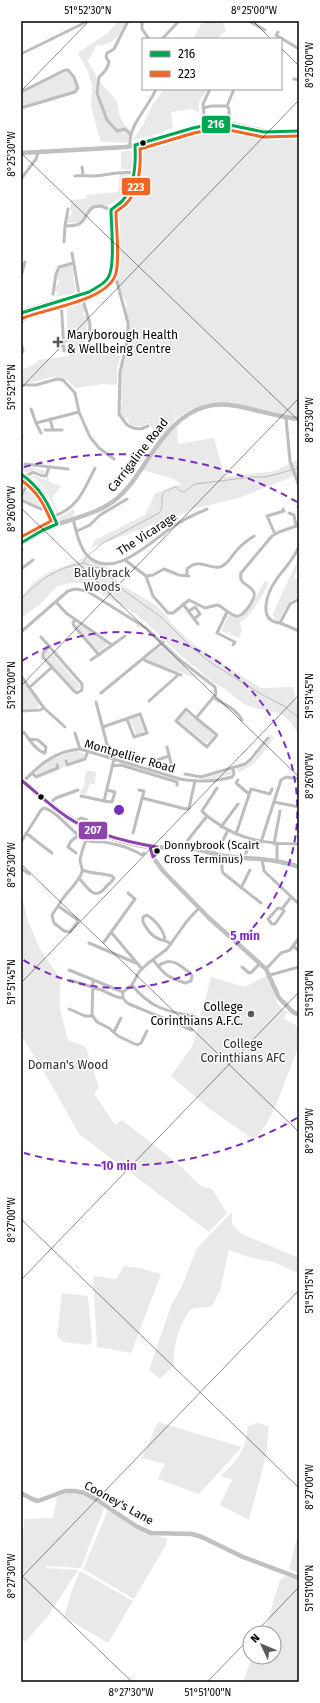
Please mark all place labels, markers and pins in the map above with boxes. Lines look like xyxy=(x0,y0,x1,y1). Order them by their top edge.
unlabelled marker xyxy=(138,138,148,148)
place label: Maryborough Health & Wellbeing Centre xyxy=(67,328,178,356)
marker: Maryborough Health & Wellbeing Centre xyxy=(52,336,64,348)
unlabelled marker xyxy=(36,792,46,802)
centre of rings xyxy=(112,803,126,817)
place label: Donnybrook (Scairt Cross Terminus) xyxy=(164,839,260,866)
marker: Donnybrook (Scairt Cross Terminus) xyxy=(152,846,162,856)
place label: College Corinthians A.F.C. xyxy=(150,1000,243,1028)
marker: College Corinthians A.F.C. xyxy=(246,1009,256,1019)

